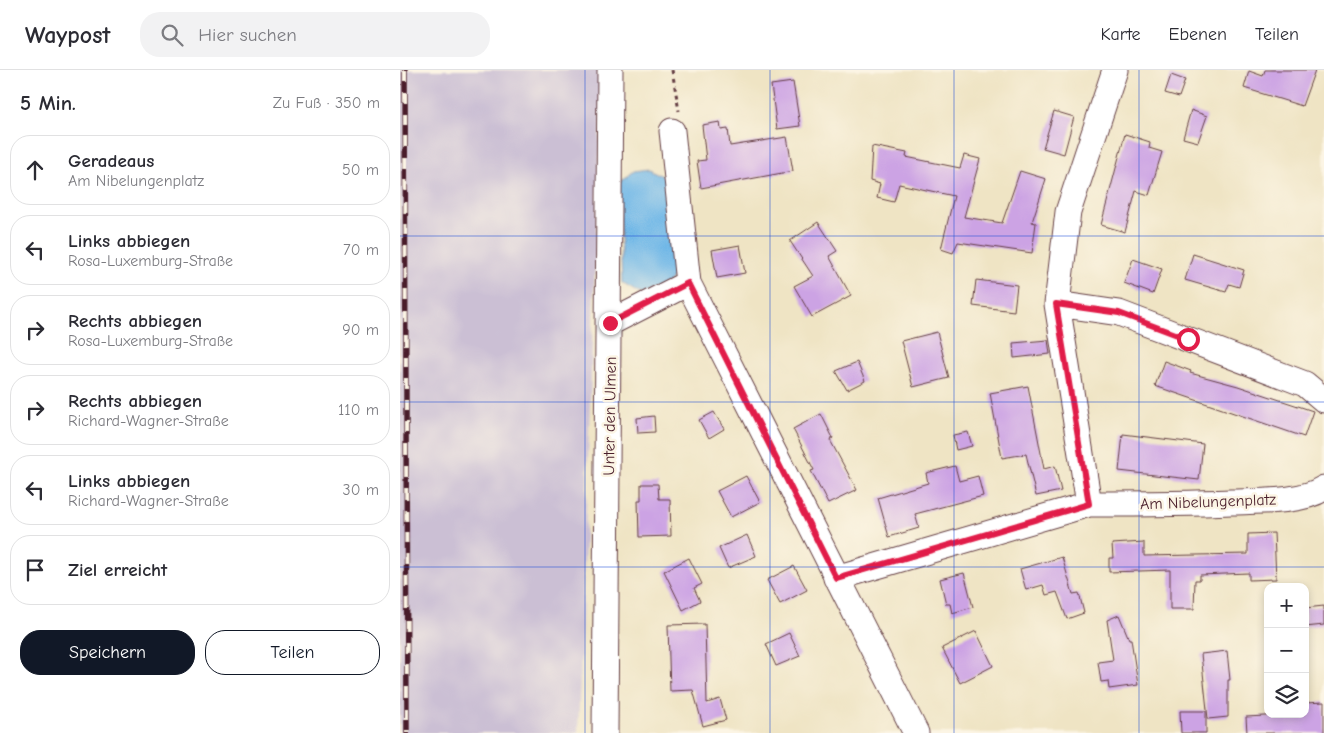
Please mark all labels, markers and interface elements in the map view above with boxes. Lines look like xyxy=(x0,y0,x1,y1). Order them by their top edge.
search box xyxy=(140,12,490,57)
text: Waypost xyxy=(25,21,110,49)
icon: search xyxy=(158,21,186,49)
text: Hier suchen xyxy=(198,24,297,46)
text: Karte xyxy=(1100,24,1141,45)
text: Ebenen xyxy=(1169,24,1227,45)
text: Teilen xyxy=(1255,24,1299,45)
text: 5 Min. xyxy=(20,91,76,115)
text: Zu Fuß · 350 m xyxy=(273,94,380,112)
text: Geradeaus xyxy=(68,150,154,172)
icon: ahead xyxy=(21,156,49,184)
text: 50 m xyxy=(342,161,379,179)
text: Am Nibelungenplatz xyxy=(68,172,204,190)
text: Links abbiegen xyxy=(68,230,190,252)
icon: left xyxy=(21,236,49,264)
text: 70 m xyxy=(343,241,379,259)
text: Rosa-Luxemburg-Straße xyxy=(68,252,233,270)
text: Rechts abbiegen xyxy=(68,310,202,332)
route end xyxy=(599,312,622,335)
icon: right xyxy=(21,316,49,344)
text: 90 m xyxy=(342,321,379,339)
route start xyxy=(1177,328,1200,351)
text: Rosa-Luxemburg-Straße xyxy=(68,332,233,350)
street label: Unter den Ulmen xyxy=(600,356,620,476)
text: Rechts abbiegen xyxy=(68,390,202,412)
icon: right xyxy=(21,396,49,424)
text: 110 m xyxy=(338,401,379,419)
text: Richard-Wagner-Straße xyxy=(68,412,229,430)
text: Links abbiegen xyxy=(68,470,190,492)
icon: left xyxy=(21,476,49,504)
text: 30 m xyxy=(343,481,379,499)
street label: Am Nibelungenplatz xyxy=(1140,491,1276,513)
text: Richard-Wagner-Straße xyxy=(68,492,229,510)
icon: arrive xyxy=(21,556,49,584)
text: Ziel erreicht xyxy=(68,559,167,581)
map controls xyxy=(1264,583,1309,718)
button: + xyxy=(1264,583,1309,628)
button: − xyxy=(1264,628,1309,673)
button: Speichern xyxy=(20,630,195,675)
button: Teilen xyxy=(205,630,380,675)
button: layers xyxy=(1264,673,1309,718)

